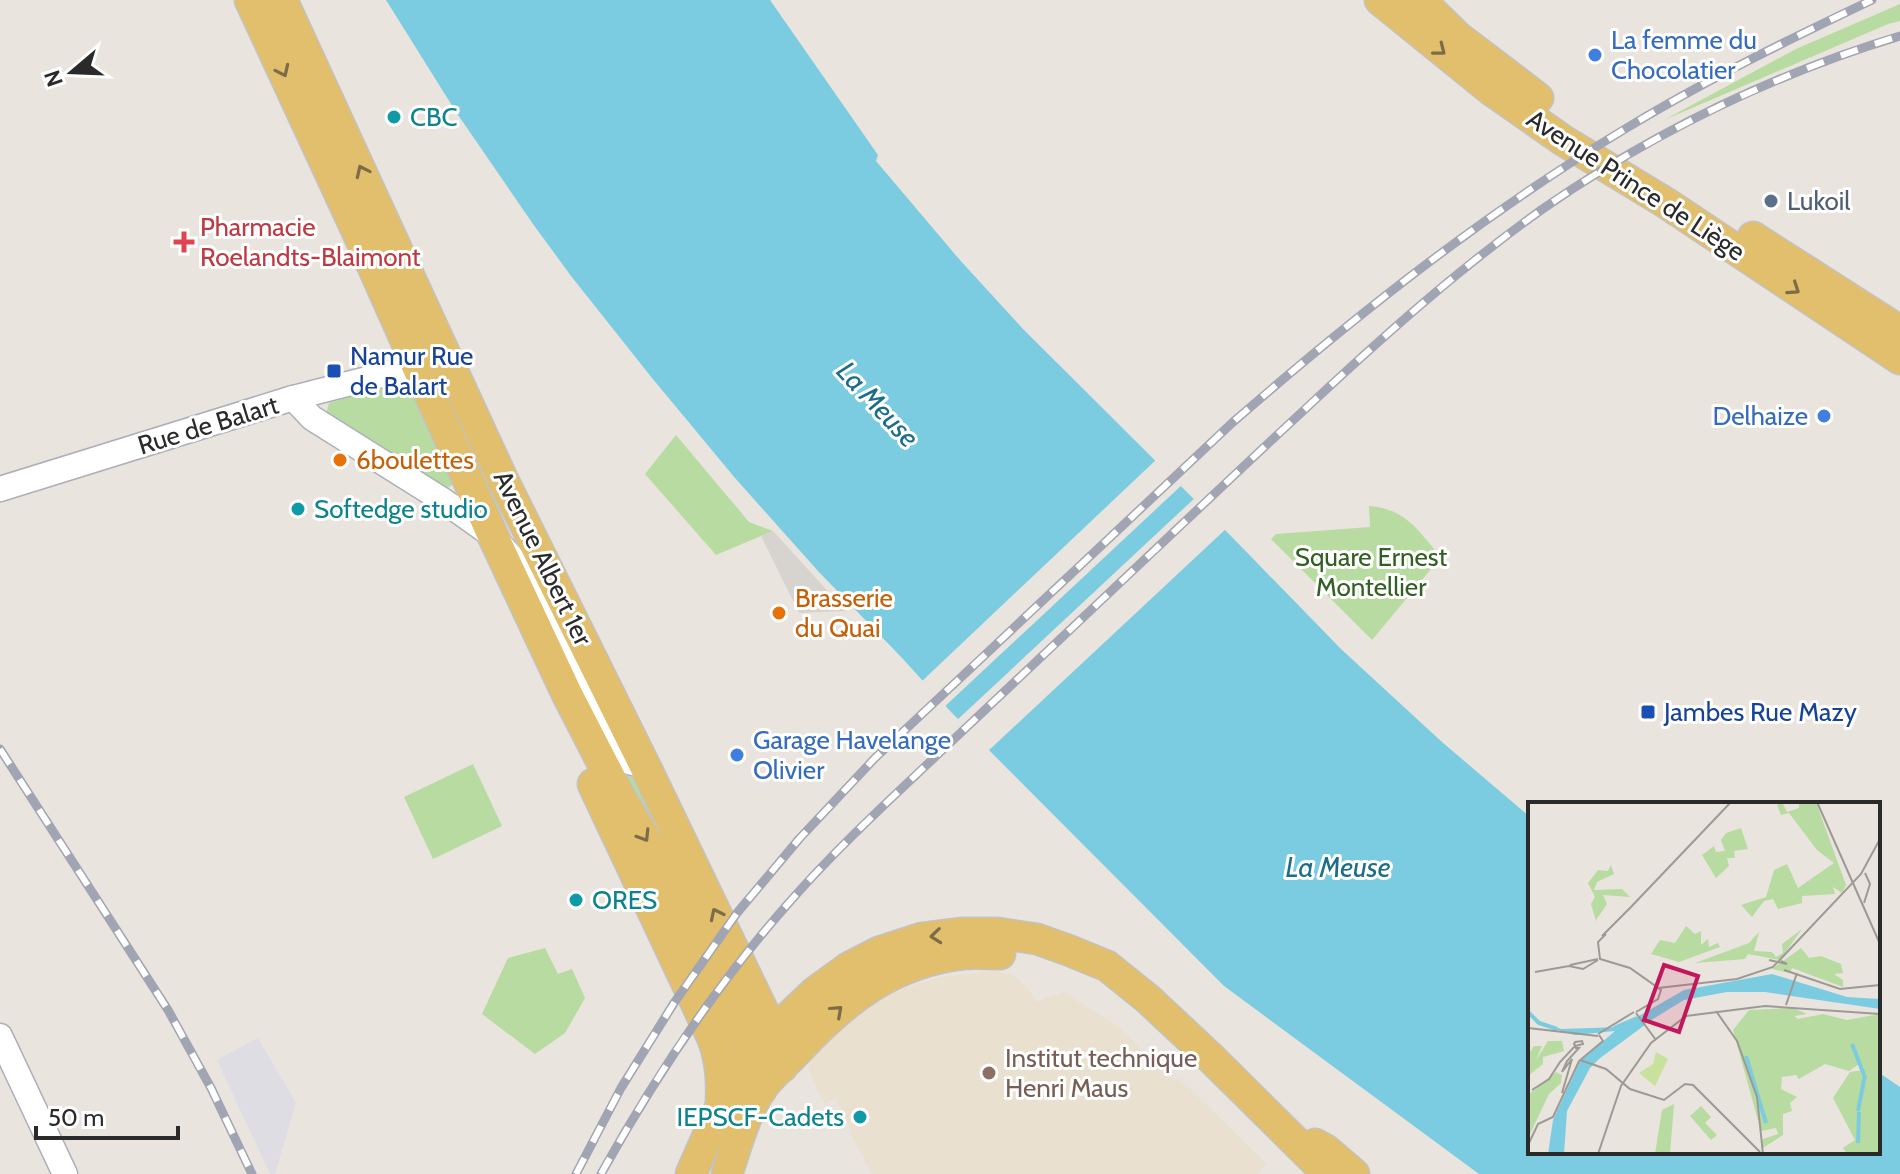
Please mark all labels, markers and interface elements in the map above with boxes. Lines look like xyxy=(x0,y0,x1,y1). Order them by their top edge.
place label: La femme du Chocolatier xyxy=(1611,24,1757,86)
north arrow xyxy=(32,32,112,112)
one-way arrow xyxy=(1431,40,1446,54)
marker: La femme du Chocolatier xyxy=(1586,46,1604,64)
one-way arrow xyxy=(273,62,289,77)
text: N xyxy=(38,67,69,90)
place label: CBC xyxy=(410,101,458,133)
street label: Avenue Prince de Liège xyxy=(1521,102,1751,268)
marker: CBC xyxy=(385,108,403,126)
one-way arrow xyxy=(355,165,371,179)
place label: Lukoil xyxy=(1787,185,1851,217)
marker: Lukoil xyxy=(1762,192,1780,210)
place label: Pharmacie Roelandts-Blaimont xyxy=(200,211,421,273)
marker: Pharmacie Roelandts-Blaimont xyxy=(175,233,193,251)
one-way arrow xyxy=(1786,279,1800,294)
place label: Namur Rue de Balart xyxy=(350,340,473,402)
water label: La Meuse xyxy=(830,354,926,454)
marker: Namur Rue de Balart xyxy=(325,362,343,380)
street label: Rue de Balart xyxy=(134,388,282,462)
place label: Delhaize xyxy=(1712,400,1808,432)
marker: Delhaize xyxy=(1815,407,1833,425)
place label: 6boulettes xyxy=(356,444,474,476)
marker: 6boulettes xyxy=(331,451,349,469)
street label: Avenue Albert 1er xyxy=(487,465,600,651)
place label: Softedge studio xyxy=(314,493,488,525)
marker: Softedge studio xyxy=(289,500,307,518)
park label: Square Ernest Montellier xyxy=(1295,541,1448,603)
place label: Brasserie du Quai xyxy=(795,582,893,644)
marker: Brasserie du Quai xyxy=(770,604,788,622)
place label: Jambes Rue Mazy xyxy=(1663,696,1857,728)
marker: Jambes Rue Mazy xyxy=(1639,703,1657,721)
place label: Garage Havelange Olivier xyxy=(753,724,951,786)
marker: Garage Havelange Olivier xyxy=(728,746,746,764)
inset map xyxy=(1528,802,1880,1154)
one-way arrow xyxy=(635,828,650,842)
water label: La Meuse xyxy=(1286,850,1391,884)
place label: ORES xyxy=(592,884,657,916)
marker: ORES xyxy=(567,891,585,909)
one-way arrow xyxy=(710,907,726,922)
one-way arrow xyxy=(929,928,942,945)
one-way arrow xyxy=(827,1007,842,1021)
place label: Institut technique Henri Maus xyxy=(1005,1042,1197,1104)
marker: Institut technique Henri Maus xyxy=(980,1064,998,1082)
scale bar xyxy=(36,1090,178,1140)
place label: IEPSCF-Cadets xyxy=(677,1101,844,1133)
text: 50 m xyxy=(48,1103,104,1132)
marker: IEPSCF-Cadets xyxy=(851,1108,869,1126)

